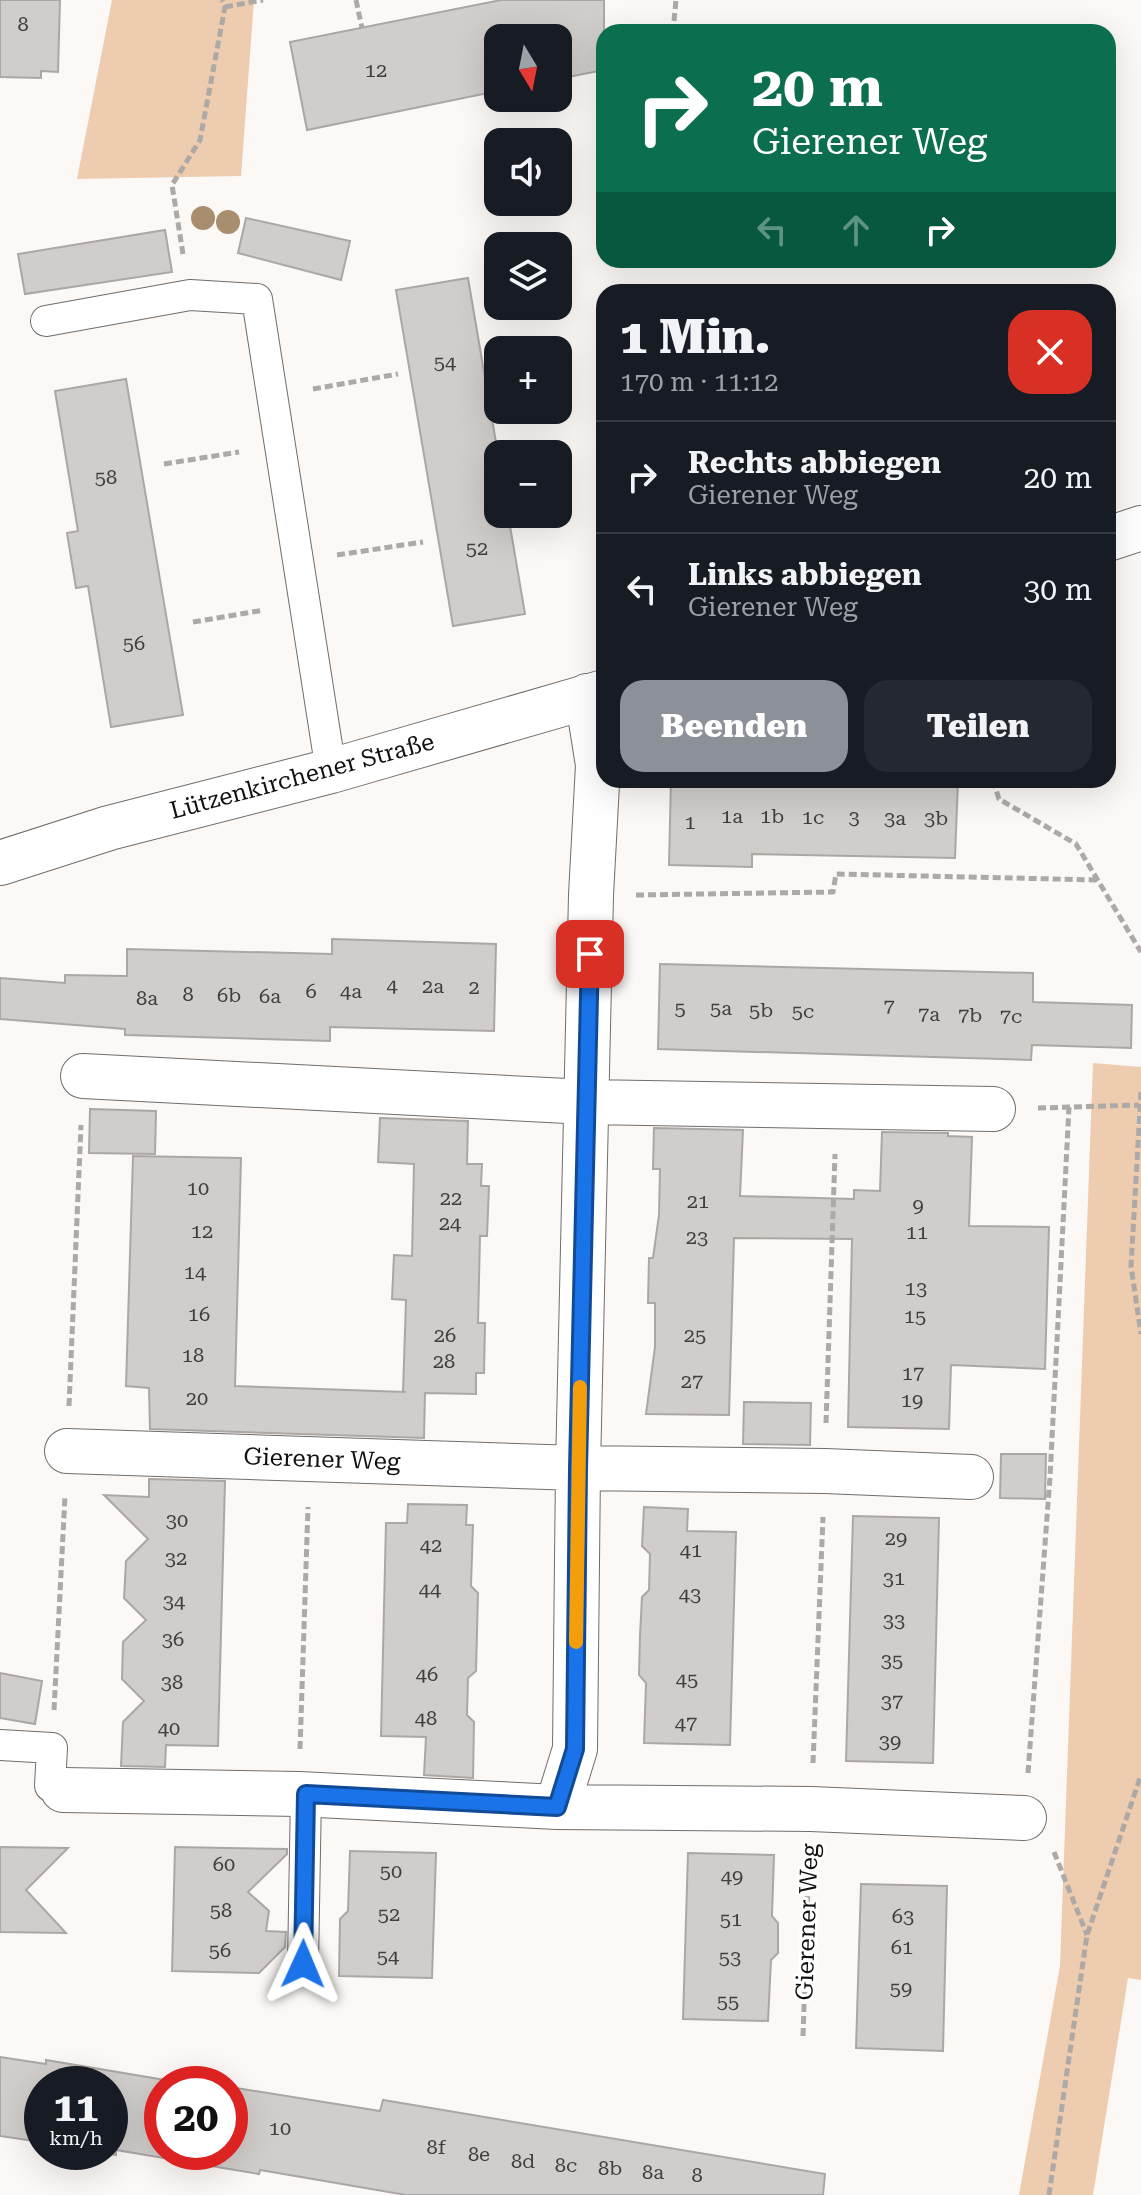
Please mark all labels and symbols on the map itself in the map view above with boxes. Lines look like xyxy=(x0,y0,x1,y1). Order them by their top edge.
house number: 8 xyxy=(17,12,29,36)
north arrow xyxy=(484,24,572,112)
house number: 12 xyxy=(365,58,387,82)
house number: 54 xyxy=(434,350,457,374)
house number: 58 xyxy=(95,465,117,489)
house number: 52 xyxy=(466,536,488,560)
house number: 56 xyxy=(123,631,145,655)
street label: Lützenkirchener Straße xyxy=(167,727,437,825)
house number: 1a xyxy=(721,804,743,828)
house number: 1b xyxy=(760,804,784,828)
house number: 1c xyxy=(802,805,824,829)
house number: 3 xyxy=(848,805,860,829)
house number: 3a xyxy=(884,806,906,830)
house number: 3b xyxy=(924,806,948,830)
house number: 1 xyxy=(684,810,696,834)
pin xyxy=(556,920,624,988)
house number: 4 xyxy=(386,973,398,997)
house number: 2a xyxy=(422,974,444,998)
house number: 2 xyxy=(468,975,480,999)
house number: 6 xyxy=(305,979,317,1003)
house number: 4a xyxy=(340,979,362,1003)
house number: 8 xyxy=(182,982,194,1006)
house number: 6b xyxy=(217,983,241,1007)
house number: 6a xyxy=(259,984,281,1008)
house number: 8a xyxy=(136,986,158,1010)
house number: 7 xyxy=(883,994,895,1018)
house number: 5 xyxy=(674,996,686,1020)
house number: 5a xyxy=(710,996,732,1020)
house number: 5b xyxy=(749,998,773,1022)
house number: 5c xyxy=(792,999,814,1023)
house number: 7a xyxy=(918,1002,940,1026)
house number: 7b xyxy=(958,1003,982,1027)
house number: 7c xyxy=(1000,1004,1022,1028)
house number: 10 xyxy=(187,1176,209,1200)
house number: 22 xyxy=(440,1186,462,1210)
house number: 21 xyxy=(687,1189,709,1213)
house number: 9 xyxy=(912,1193,924,1217)
house number: 24 xyxy=(439,1211,462,1235)
house number: 12 xyxy=(191,1219,213,1243)
house number: 11 xyxy=(906,1220,928,1244)
house number: 23 xyxy=(686,1225,708,1249)
house number: 14 xyxy=(184,1260,207,1284)
house number: 13 xyxy=(905,1276,927,1300)
house number: 16 xyxy=(188,1302,210,1326)
house number: 15 xyxy=(904,1304,926,1328)
house number: 26 xyxy=(434,1323,456,1347)
house number: 25 xyxy=(684,1323,706,1347)
house number: 18 xyxy=(182,1343,204,1367)
house number: 28 xyxy=(433,1349,455,1373)
house number: 17 xyxy=(902,1361,924,1385)
house number: 27 xyxy=(681,1369,703,1393)
house number: 20 xyxy=(186,1386,208,1410)
house number: 19 xyxy=(901,1388,923,1412)
street label: Gierener Weg xyxy=(243,1442,401,1476)
house number: 30 xyxy=(166,1508,188,1532)
house number: 29 xyxy=(885,1526,907,1550)
house number: 42 xyxy=(420,1533,442,1557)
house number: 41 xyxy=(680,1538,702,1562)
house number: 32 xyxy=(165,1546,187,1570)
house number: 31 xyxy=(883,1566,905,1590)
house number: 44 xyxy=(419,1577,442,1601)
house number: 43 xyxy=(679,1582,701,1606)
house number: 34 xyxy=(163,1589,186,1613)
house number: 33 xyxy=(883,1608,905,1632)
house number: 36 xyxy=(162,1627,184,1651)
house number: 35 xyxy=(881,1648,903,1672)
house number: 46 xyxy=(416,1662,438,1686)
house number: 45 xyxy=(676,1667,698,1691)
house number: 38 xyxy=(161,1670,183,1694)
house number: 37 xyxy=(881,1689,903,1713)
house number: 48 xyxy=(415,1706,437,1730)
house number: 47 xyxy=(675,1711,697,1735)
house number: 40 xyxy=(158,1716,180,1740)
house number: 39 xyxy=(879,1729,901,1753)
street label: Gierener Weg xyxy=(790,1843,824,2001)
house number: 60 xyxy=(213,1852,235,1876)
house number: 50 xyxy=(380,1859,402,1883)
house number: 49 xyxy=(721,1864,743,1888)
house number: 58 xyxy=(210,1898,232,1922)
house number: 52 xyxy=(378,1902,400,1926)
house number: 63 xyxy=(892,1904,914,1928)
house number: 51 xyxy=(720,1907,742,1931)
position arrow xyxy=(261,1922,345,2006)
house number: 61 xyxy=(891,1935,913,1959)
house number: 56 xyxy=(209,1938,231,1962)
house number: 54 xyxy=(377,1944,400,1968)
house number: 53 xyxy=(719,1945,741,1969)
house number: 59 xyxy=(890,1976,912,2000)
house number: 55 xyxy=(717,1989,739,2013)
speed limit sign: 20 xyxy=(144,2066,248,2170)
house number: 10 xyxy=(269,2116,291,2140)
house number: 8f xyxy=(427,2135,447,2159)
house number: 8e xyxy=(468,2142,490,2166)
house number: 8d xyxy=(511,2149,535,2173)
house number: 8c xyxy=(555,2153,577,2177)
house number: 8b xyxy=(598,2156,622,2180)
house number: 8a xyxy=(642,2160,664,2184)
house number: 8 xyxy=(691,2163,703,2187)

